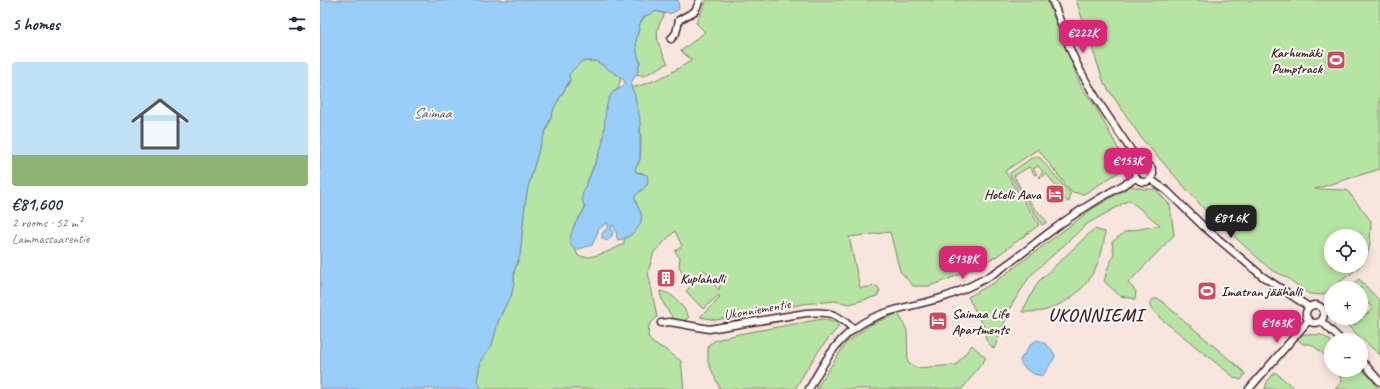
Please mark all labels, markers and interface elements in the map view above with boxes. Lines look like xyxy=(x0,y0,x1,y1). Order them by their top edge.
icon: filters xyxy=(286,13,308,35)
text: 5 homes xyxy=(12,14,60,35)
pin: €222K xyxy=(1055,20,1111,54)
text: €222K xyxy=(1068,25,1098,41)
place label: Karhumäki Pumptrack xyxy=(1270,44,1324,77)
sports icon: Karhumäki Pumptrack xyxy=(1325,49,1347,71)
icon: home xyxy=(124,88,196,160)
water label: Saimaa xyxy=(413,104,452,123)
pin: €153K xyxy=(1100,148,1156,182)
text: €153K xyxy=(1113,153,1143,169)
hotel icon: Hotelli Aava xyxy=(1044,183,1066,205)
place label: Hotelli Aava xyxy=(984,186,1042,203)
text: €81,600 xyxy=(12,194,62,215)
pin: €81.6K xyxy=(1198,205,1264,239)
text: €81.6K xyxy=(1215,210,1247,226)
text: 2 rooms · 52 m² xyxy=(12,215,82,231)
map controls xyxy=(1324,229,1368,377)
button: locate xyxy=(1324,229,1368,273)
text: Lammassaarentie xyxy=(12,231,89,247)
pin: €138K xyxy=(935,246,991,280)
text: €138K xyxy=(948,251,978,267)
building icon: Kuplahalli xyxy=(655,267,677,289)
place label: Kuplahalli xyxy=(680,270,727,287)
sports icon: Imatran jäähalli xyxy=(1196,280,1218,302)
button: + xyxy=(1324,281,1368,325)
place label: Imatran jäähalli xyxy=(1221,283,1304,300)
street label: Ukonniementie xyxy=(722,295,793,324)
district label: UKONNIEMI xyxy=(1048,304,1147,326)
place label: Saimaa Life Apartments xyxy=(952,305,1011,338)
hotel icon: Saimaa Life Apartments xyxy=(927,310,949,332)
pin: €163K xyxy=(1249,310,1305,344)
text: €163K xyxy=(1262,315,1292,331)
button: − xyxy=(1324,333,1368,377)

